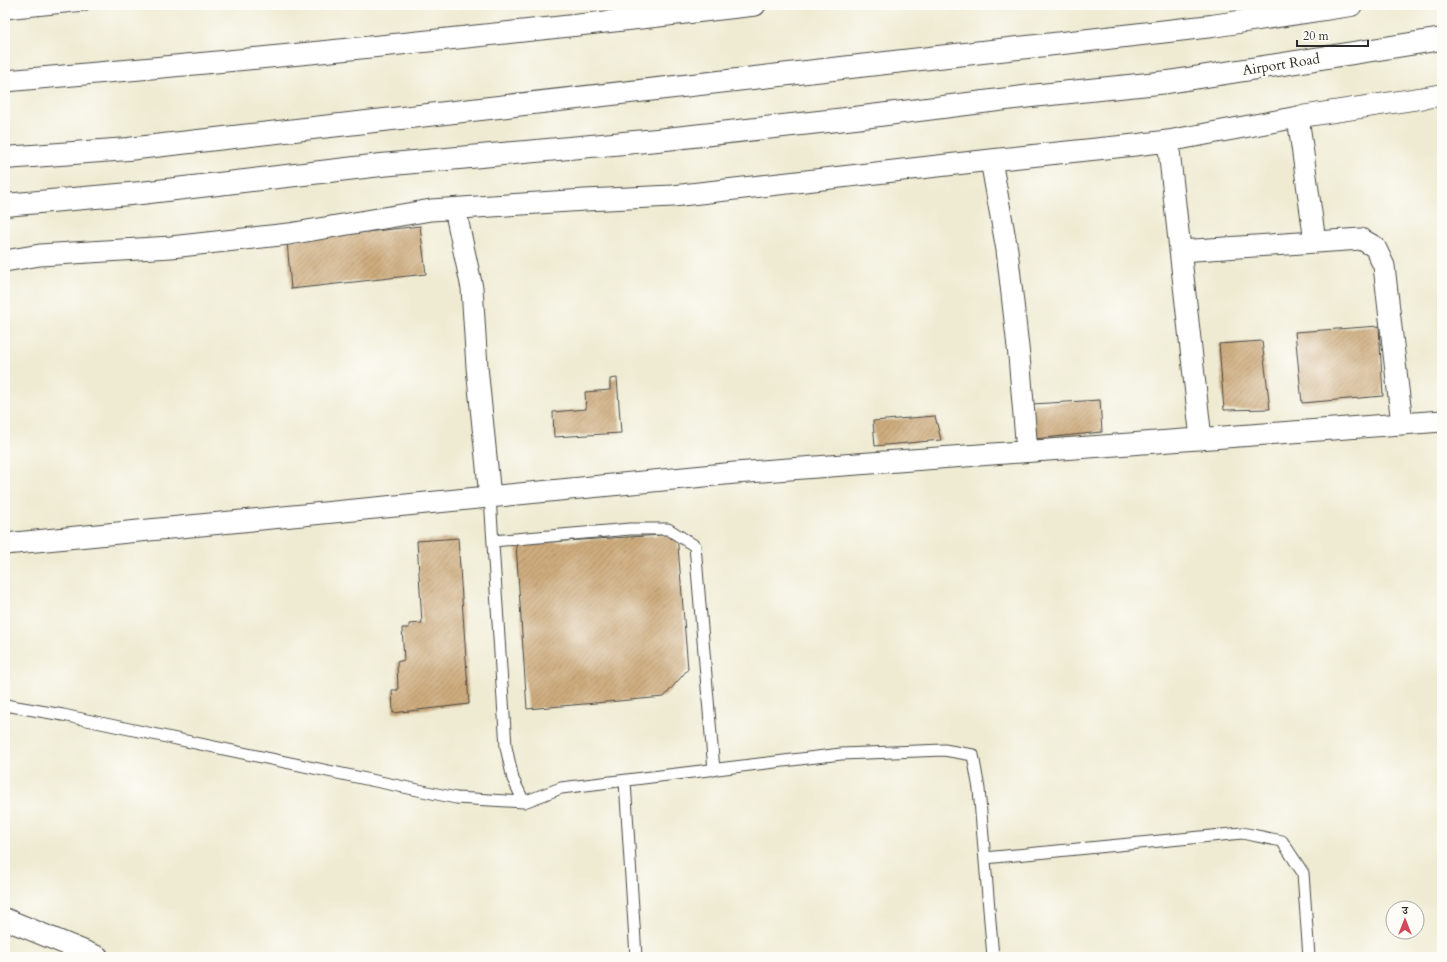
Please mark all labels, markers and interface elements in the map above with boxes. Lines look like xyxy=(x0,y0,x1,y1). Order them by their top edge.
scale bar xyxy=(1297,22,1368,48)
text: 20 m xyxy=(1303,28,1330,44)
street label: Airport Road xyxy=(1241,49,1322,80)
north arrow xyxy=(1385,900,1425,940)
text: उ xyxy=(1401,903,1409,918)

